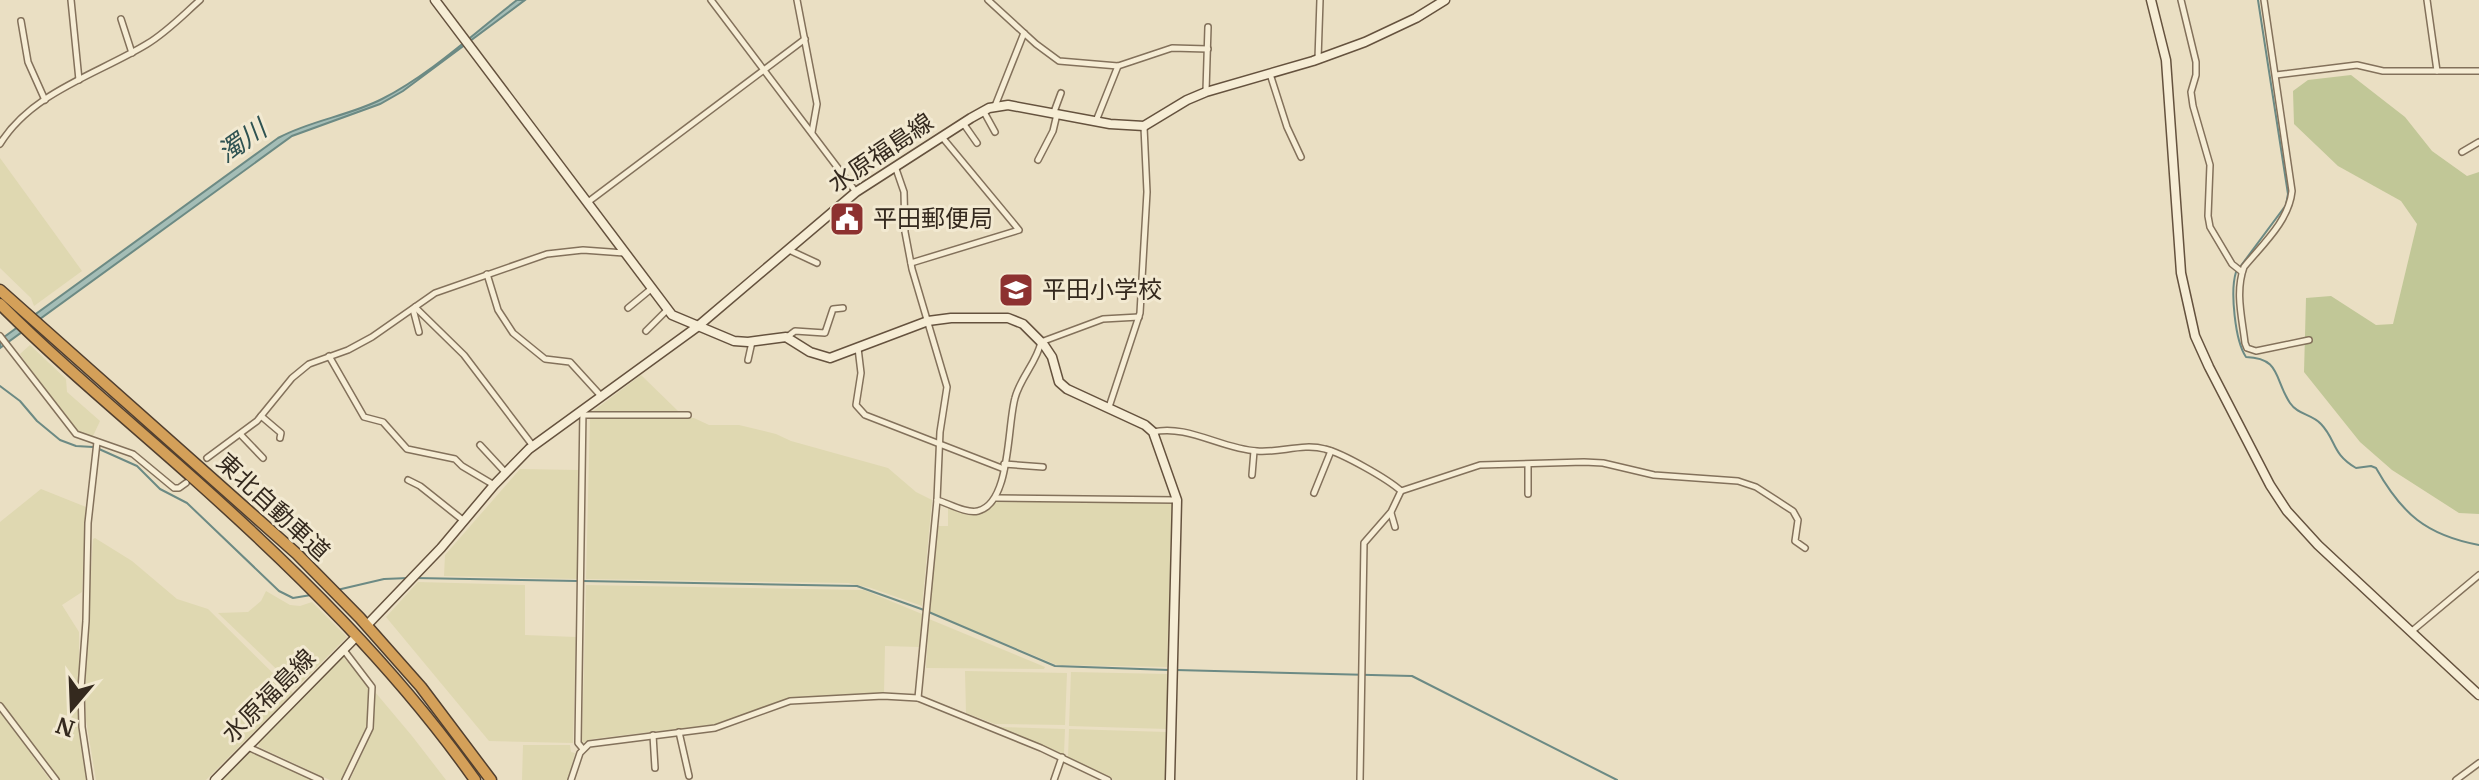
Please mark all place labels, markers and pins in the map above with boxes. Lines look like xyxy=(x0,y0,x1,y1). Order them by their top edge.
public building icon: 平田郵便局 xyxy=(828,200,866,238)
place label: 平田郵便局 xyxy=(873,203,993,234)
school or university icon: 平田小学校 xyxy=(997,271,1035,309)
place label: 平田小学校 xyxy=(1042,274,1162,305)

